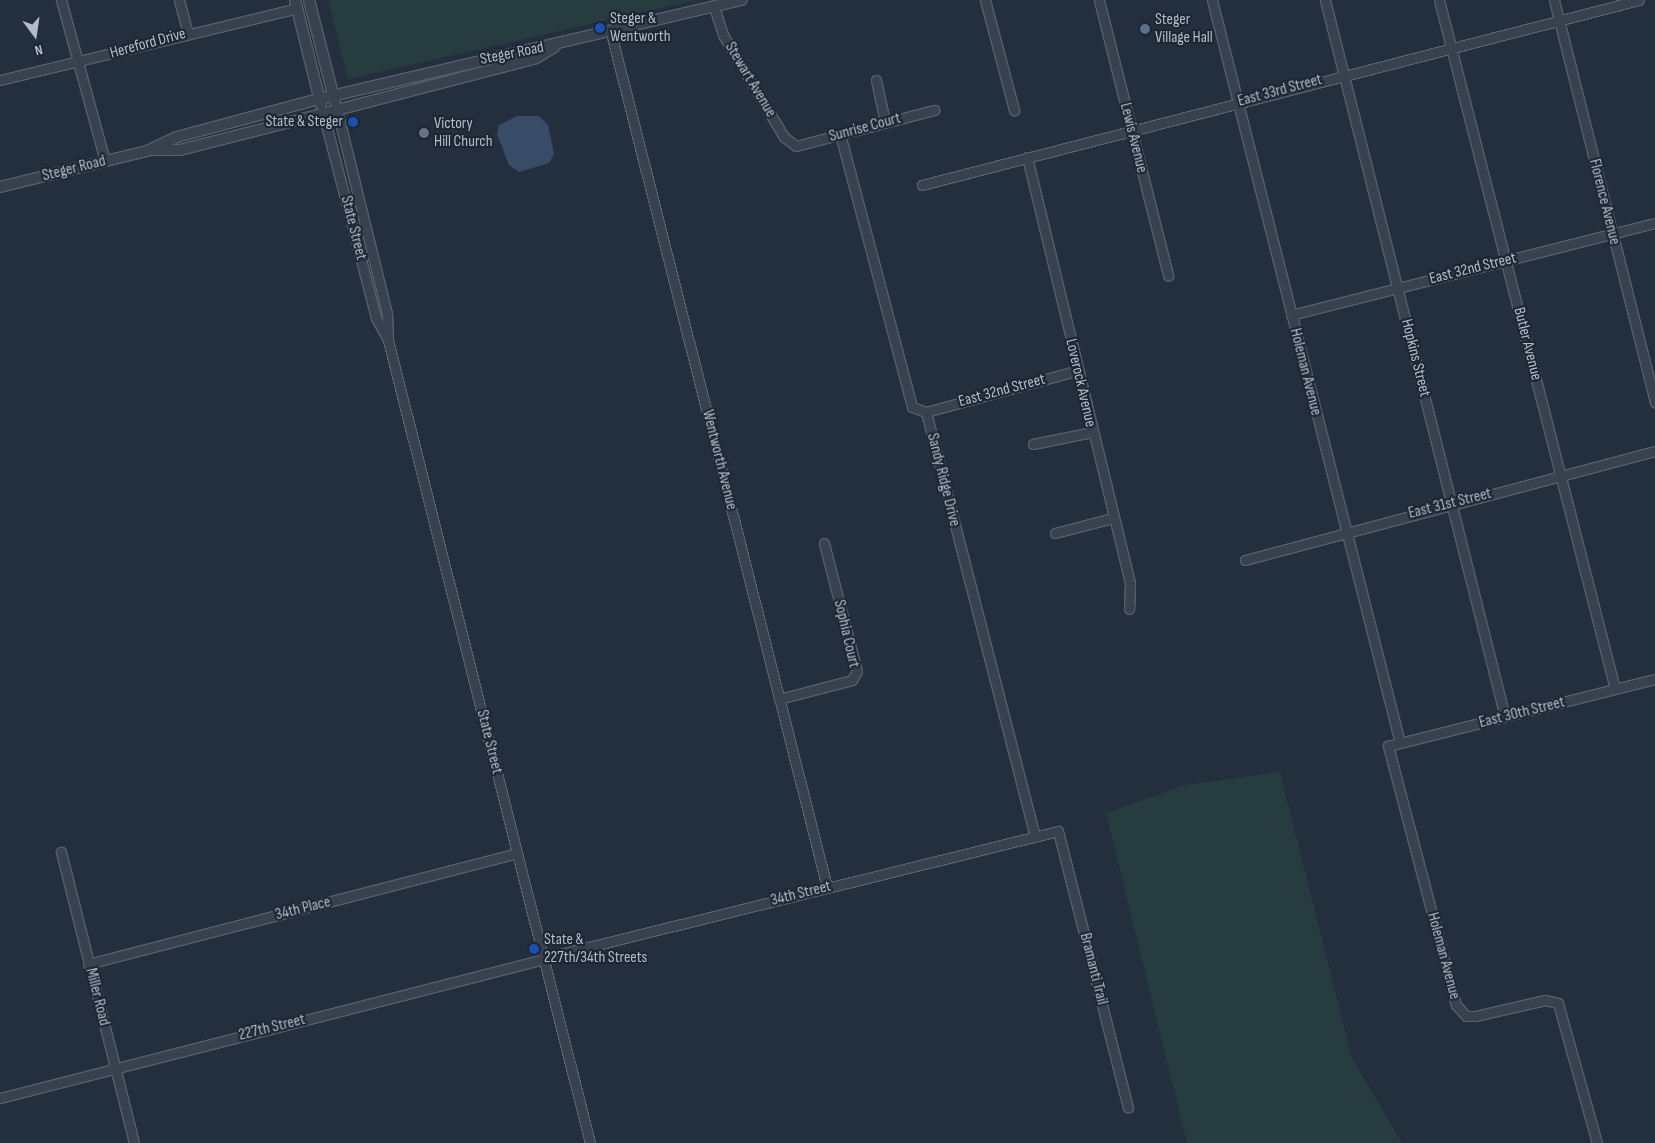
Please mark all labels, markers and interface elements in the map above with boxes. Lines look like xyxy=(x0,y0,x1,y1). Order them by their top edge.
place label: Steger & Wentworth xyxy=(610,9,670,47)
north arrow xyxy=(10,10,60,60)
place label: Steger Village Hall xyxy=(1155,10,1213,48)
marker: Steger & Wentworth xyxy=(594,22,606,34)
marker: Steger Village Hall xyxy=(1139,23,1151,35)
street label: Hereford Drive xyxy=(108,25,188,63)
street label: Steger Road xyxy=(478,38,546,70)
street label: Stewart Avenue xyxy=(720,39,780,121)
text: N xyxy=(33,41,44,59)
street label: East 33rd Street xyxy=(1236,71,1324,111)
street label: Lewis Avenue xyxy=(1115,101,1151,175)
street label: Sunrise Court xyxy=(827,109,903,147)
place label: State & Steger xyxy=(265,112,343,132)
place label: Victory Hill Church xyxy=(434,114,492,152)
marker: State & Steger xyxy=(347,116,359,128)
marker: Victory Hill Church xyxy=(418,127,430,139)
street label: Steger Road xyxy=(40,152,108,186)
street label: Florence Avenue xyxy=(1584,157,1624,247)
street label: State Street xyxy=(336,194,370,262)
street label: East 32nd Street xyxy=(1428,249,1518,289)
street label: Butler Avenue xyxy=(1509,306,1545,382)
street label: Hopkins Street xyxy=(1396,317,1434,399)
street label: Holeman Avenue xyxy=(1285,326,1325,418)
street label: Loverock Avenue xyxy=(1061,337,1099,429)
street label: East 32nd Street xyxy=(957,370,1047,412)
street label: Wentworth Avenue xyxy=(697,408,741,512)
street label: Sandy Ridge Drive xyxy=(922,431,964,529)
street label: East 31st Street xyxy=(1406,484,1494,524)
street label: Sophia Court xyxy=(829,598,863,670)
street label: East 30th Street xyxy=(1477,693,1567,733)
street label: State Street xyxy=(472,708,506,776)
street label: 34th Street xyxy=(769,877,833,911)
street label: 34th Place xyxy=(273,893,333,925)
street label: Holeman Avenue xyxy=(1422,910,1464,1002)
place label: State & 227th/34th Streets xyxy=(544,930,647,968)
street label: Bramanti Trail xyxy=(1075,931,1111,1007)
marker: State & 227th/34th Streets xyxy=(528,943,540,955)
street label: Miller Road xyxy=(81,966,113,1028)
street label: 227th Street xyxy=(237,1010,307,1046)

